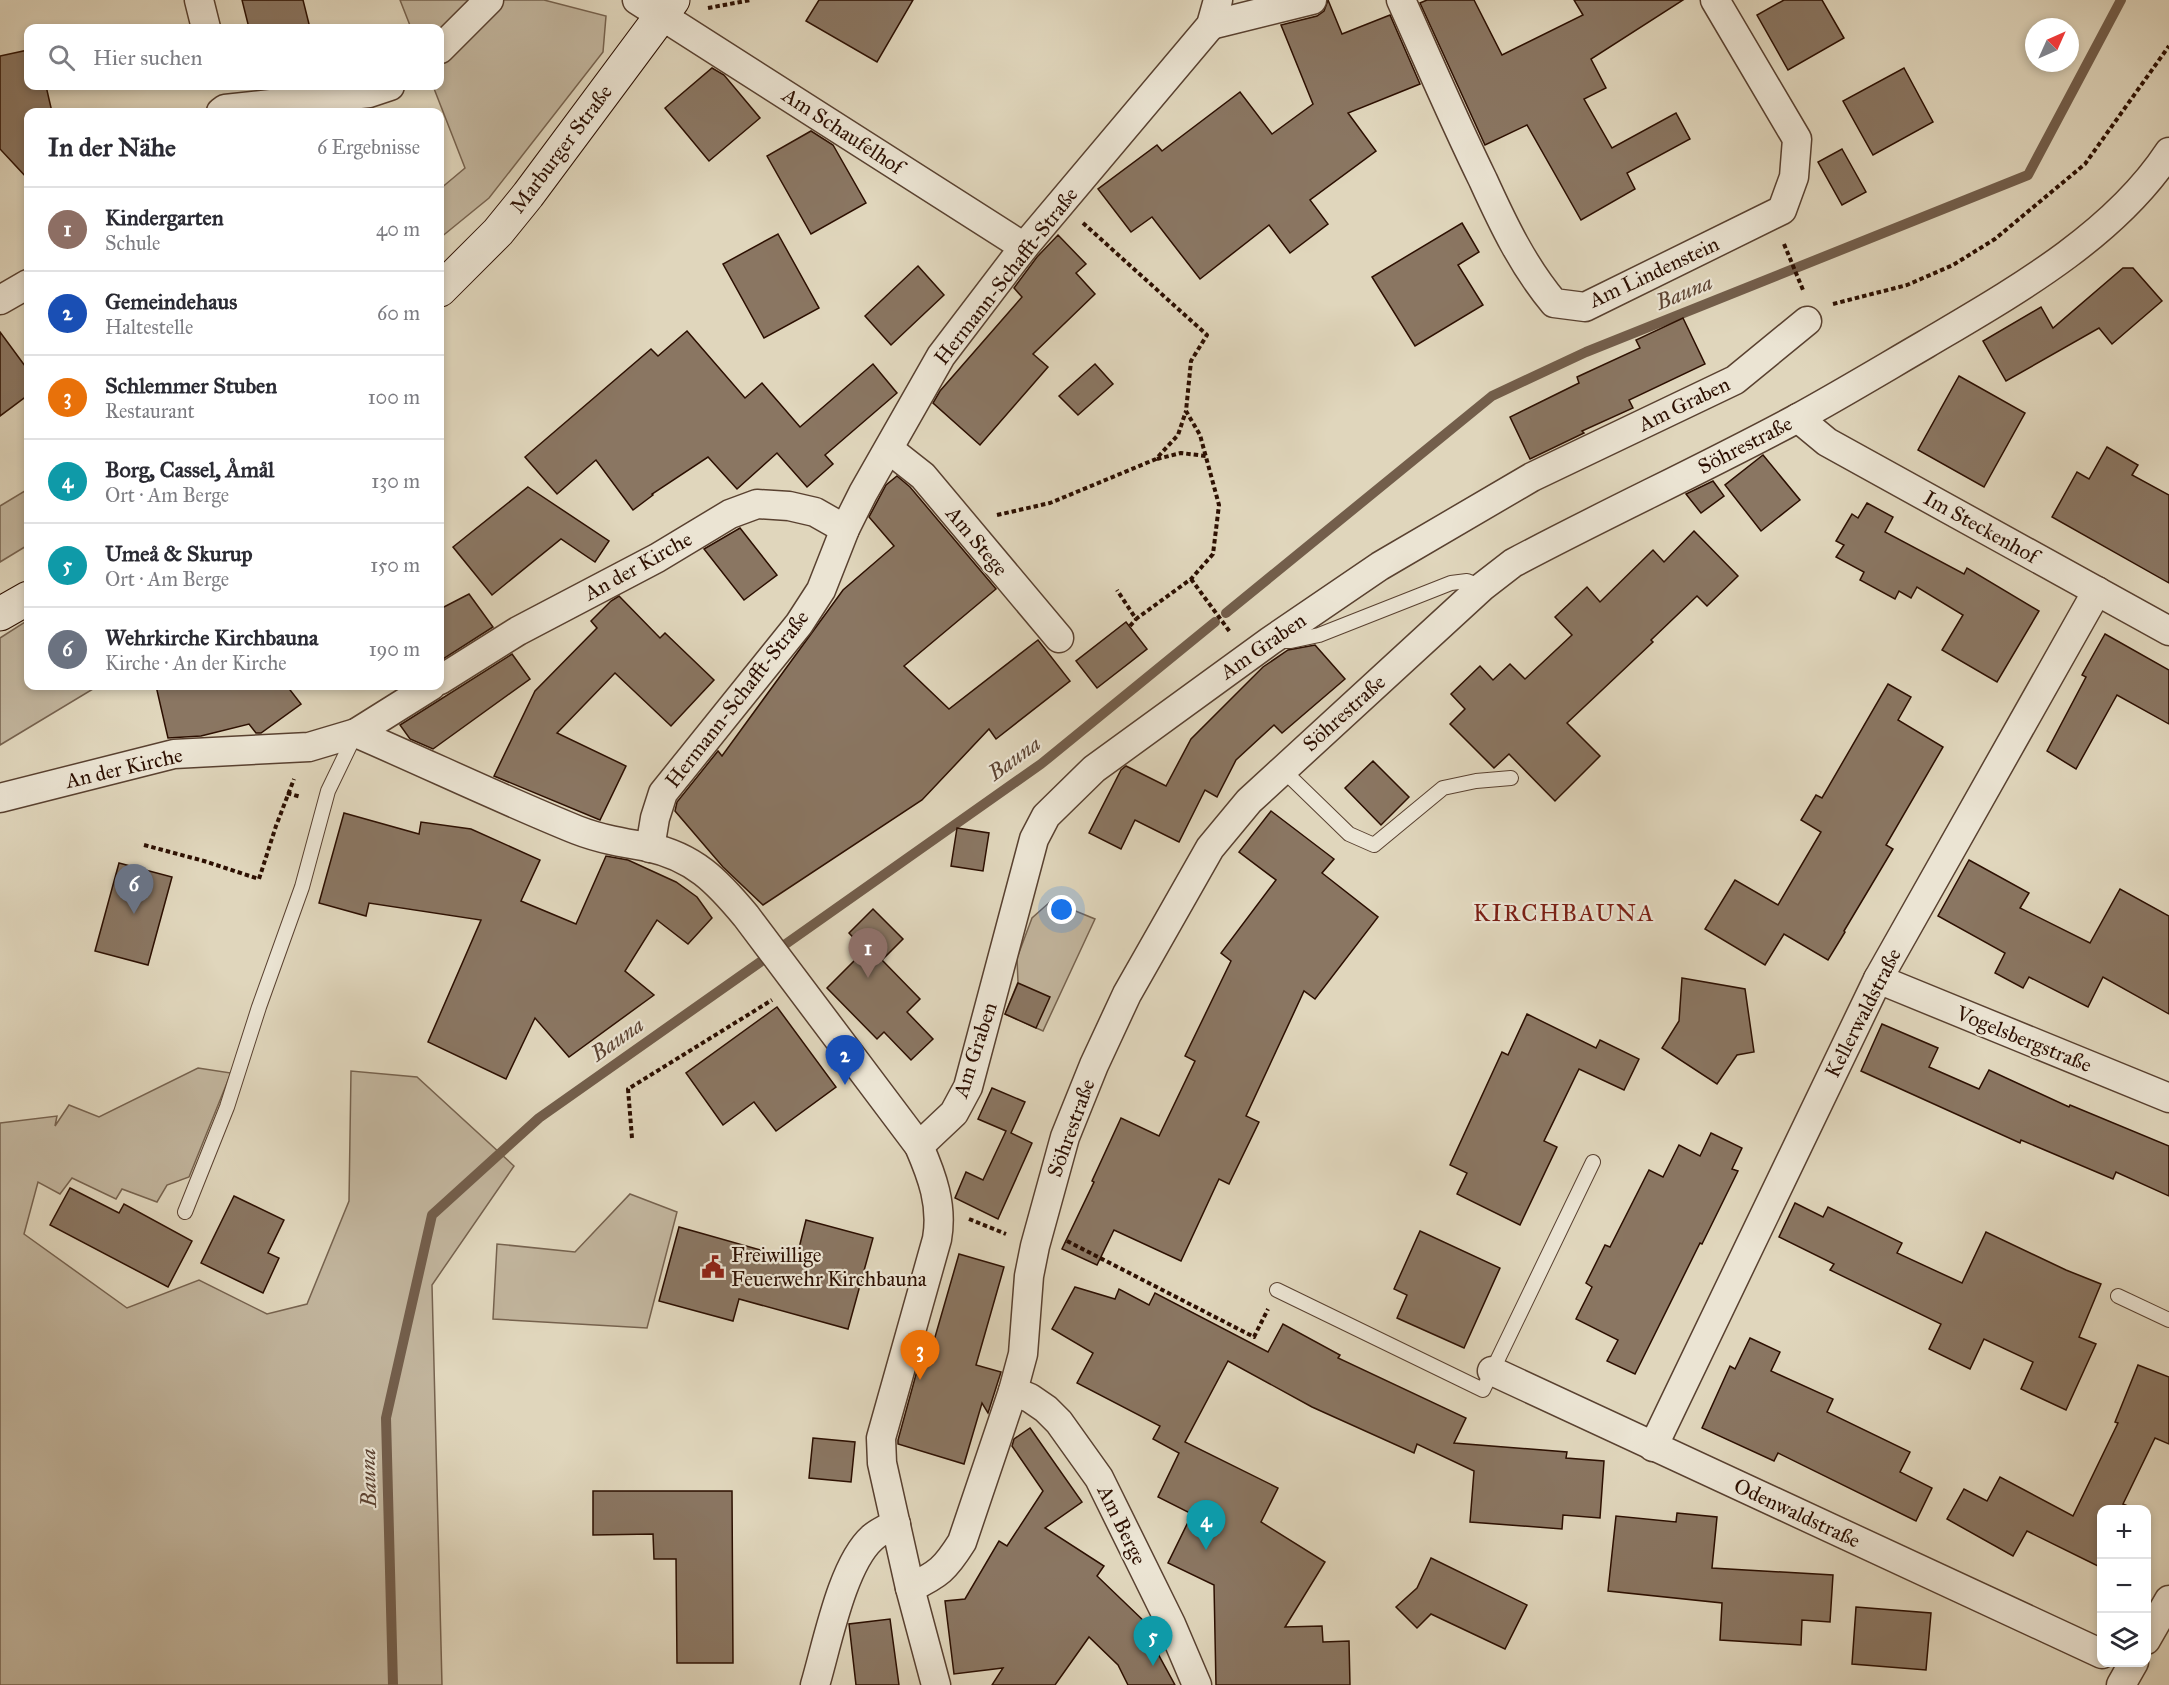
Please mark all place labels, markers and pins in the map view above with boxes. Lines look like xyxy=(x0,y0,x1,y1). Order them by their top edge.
pin: 6 xyxy=(114,864,154,914)
pin: 1 xyxy=(848,928,888,978)
pin: 2 xyxy=(826,1036,864,1085)
place label: Freiwillige Feuerwehr Kirchbauna xyxy=(731,1242,927,1292)
public building icon: Freiwillige Feuerwehr Kirchbauna xyxy=(700,1254,726,1280)
pin: 3 xyxy=(900,1330,940,1380)
pin: 4 xyxy=(1186,1500,1226,1550)
pin: 5 xyxy=(1134,1616,1172,1666)

